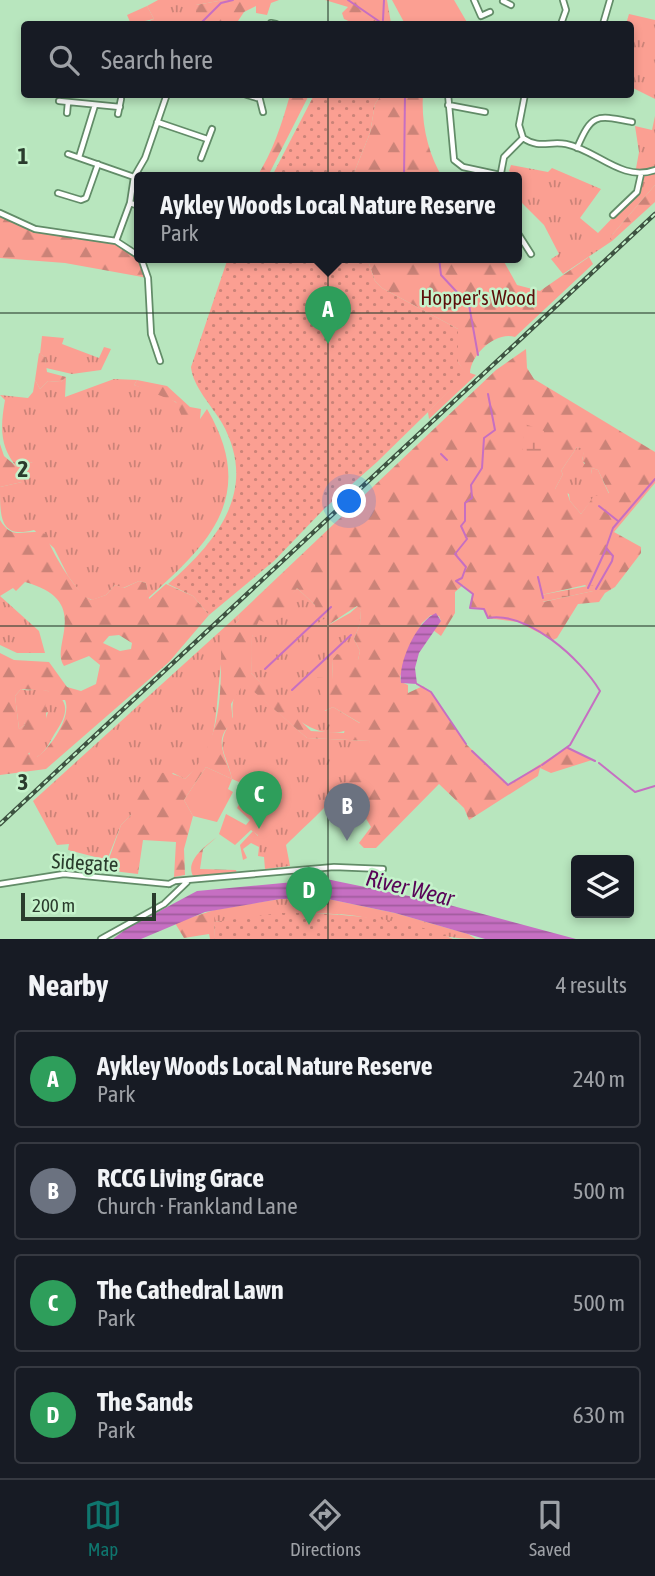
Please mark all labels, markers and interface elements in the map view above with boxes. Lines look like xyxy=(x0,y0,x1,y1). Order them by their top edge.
search box xyxy=(21,21,634,98)
icon: search xyxy=(45,41,83,79)
text: Search here xyxy=(101,45,213,75)
text: 1 xyxy=(18,143,29,169)
popup xyxy=(134,172,522,263)
text: Aykley Woods Local Nature Reserve xyxy=(160,190,496,220)
text: Park xyxy=(160,220,199,246)
park label: Hopper's Wood xyxy=(420,285,536,309)
pin: A xyxy=(305,286,351,344)
text: 2 xyxy=(18,456,28,482)
your location xyxy=(332,484,366,518)
text: 3 xyxy=(18,769,28,795)
pin: C xyxy=(236,771,282,829)
pin: B xyxy=(324,783,370,841)
street label: Sidegate xyxy=(51,848,119,876)
map controls xyxy=(571,855,634,918)
button: layers xyxy=(571,855,634,918)
water label: River Wear xyxy=(363,865,458,912)
pin: D xyxy=(286,867,332,925)
scale bar xyxy=(21,890,156,922)
text: 200 m xyxy=(32,894,75,916)
text: Nearby xyxy=(28,968,108,1002)
text: 4 results xyxy=(556,972,627,998)
text: Aykley Woods Local Nature Reserve xyxy=(97,1051,433,1081)
text: A xyxy=(47,1066,59,1092)
text: 240 m xyxy=(573,1066,625,1092)
text: Park xyxy=(97,1081,135,1107)
text: RCCG Living Grace xyxy=(97,1163,264,1193)
text: B xyxy=(48,1178,58,1204)
text: 500 m xyxy=(573,1178,625,1204)
text: Church · Frankland Lane xyxy=(97,1193,298,1219)
text: The Cathedral Lawn xyxy=(97,1275,284,1305)
text: C xyxy=(48,1290,58,1316)
text: 500 m xyxy=(573,1290,625,1316)
text: Park xyxy=(97,1305,135,1331)
text: The Sands xyxy=(97,1387,193,1417)
text: D xyxy=(47,1402,59,1428)
text: 630 m xyxy=(573,1402,625,1428)
text: Park xyxy=(97,1417,135,1443)
tab: Map xyxy=(84,1496,122,1560)
tab: Directions xyxy=(290,1496,361,1560)
tab: Saved xyxy=(529,1496,571,1560)

